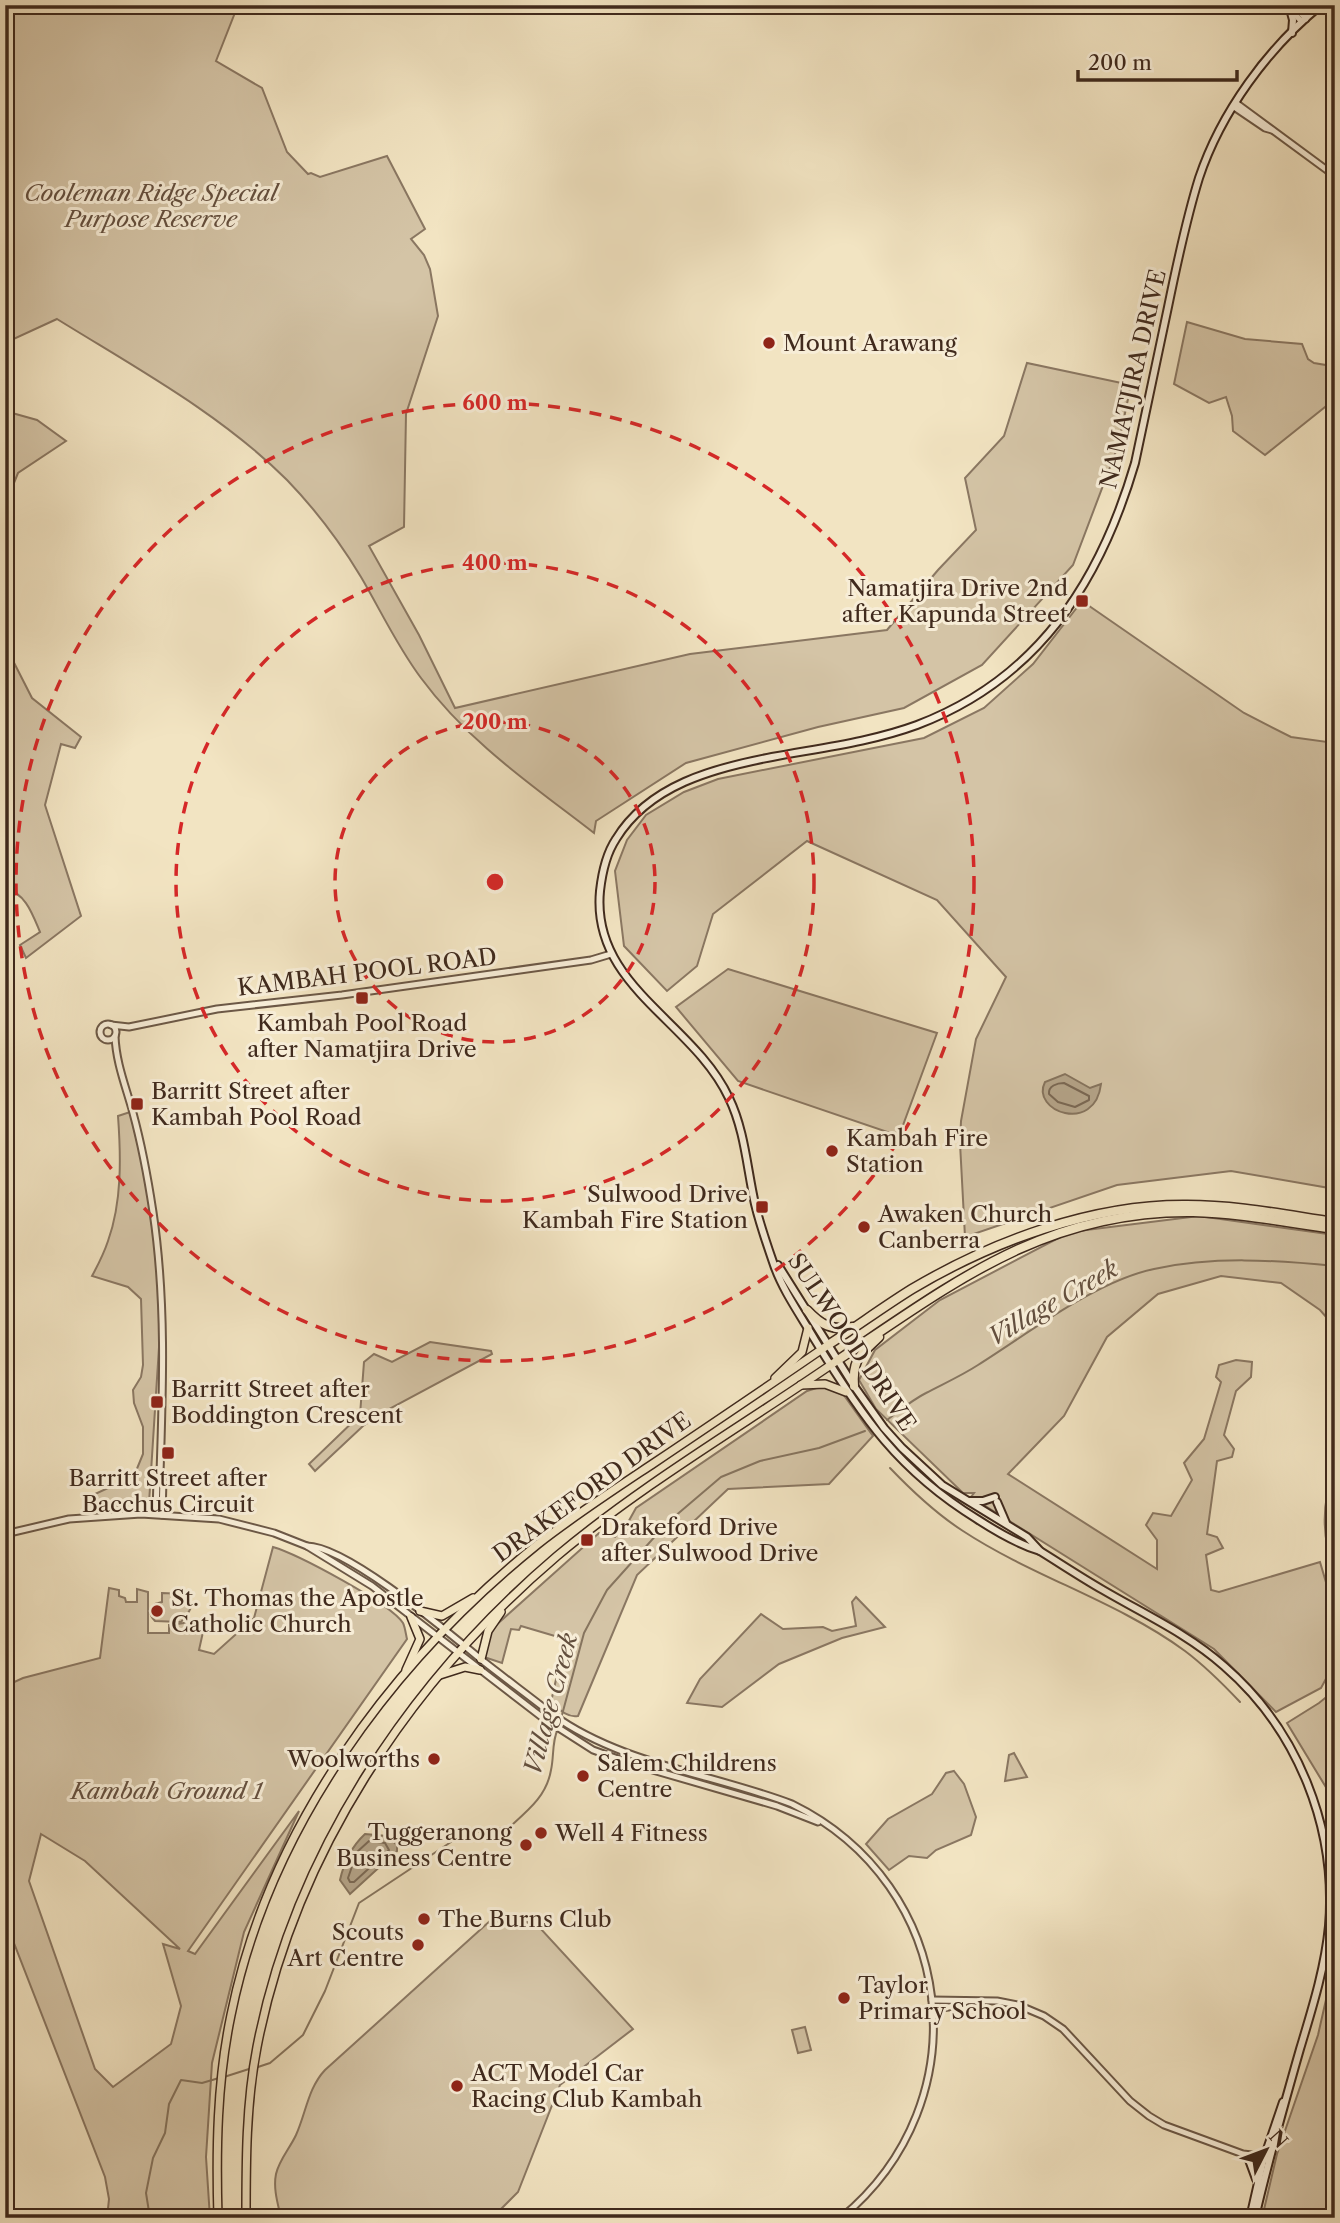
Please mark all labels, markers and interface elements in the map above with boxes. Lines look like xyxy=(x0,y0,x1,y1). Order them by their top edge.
scale bar xyxy=(1078,38,1237,82)
text: 200 m xyxy=(1088,50,1152,75)
park label: Cooleman Ridge Special Purpose Reserve xyxy=(24,179,280,233)
street label: NAMATJIRA DRIVE xyxy=(1094,267,1172,491)
place label: Mount Arawang xyxy=(783,329,958,357)
marker: Mount Arawang xyxy=(761,335,777,351)
text: 600 m xyxy=(462,390,528,415)
text: 400 m xyxy=(462,550,528,575)
place label: Namatjira Drive 2nd after Kapunda Street xyxy=(842,574,1068,628)
marker: Namatjira Drive 2nd after Kapunda Street xyxy=(1074,593,1090,609)
text: 200 m xyxy=(462,709,528,734)
centre of rings xyxy=(483,870,507,894)
street label: KAMBAH POOL ROAD xyxy=(236,942,498,1002)
marker: Kambah Pool Road after Namatjira Drive xyxy=(354,990,370,1006)
place label: Kambah Pool Road after Namatjira Drive xyxy=(247,1009,477,1063)
place label: Barritt Street after Kambah Pool Road xyxy=(151,1077,362,1131)
marker: Barritt Street after Kambah Pool Road xyxy=(129,1096,145,1112)
place label: Kambah Fire Station xyxy=(846,1124,988,1178)
marker: Kambah Fire Station xyxy=(824,1143,840,1159)
place label: Sulwood Drive Kambah Fire Station xyxy=(522,1180,748,1234)
marker: Sulwood Drive Kambah Fire Station xyxy=(754,1199,770,1215)
place label: Awaken Church Canberra xyxy=(877,1200,1052,1254)
marker: Awaken Church Canberra xyxy=(856,1219,872,1235)
street label: SULWOOD DRIVE xyxy=(782,1248,922,1436)
water label: Village Creek xyxy=(982,1253,1124,1352)
place label: Barritt Street after Boddington Crescent xyxy=(171,1375,403,1429)
marker: Barritt Street after Boddington Crescent xyxy=(149,1394,165,1410)
street label: DRAKEFORD DRIVE xyxy=(488,1406,696,1568)
marker: Barritt Street after Bacchus Circuit xyxy=(160,1445,176,1461)
place label: Barritt Street after Bacchus Circuit xyxy=(69,1464,268,1518)
place label: Drakeford Drive after Sulwood Drive xyxy=(601,1513,818,1567)
marker: Drakeford Drive after Sulwood Drive xyxy=(579,1532,595,1548)
place label: St. Thomas the Apostle Catholic Church xyxy=(171,1584,424,1638)
marker: St. Thomas the Apostle Catholic Church xyxy=(149,1603,165,1619)
water label: Village Creek xyxy=(518,1629,584,1778)
place label: Woolworths xyxy=(286,1745,420,1773)
place label: Salem Childrens Centre xyxy=(597,1749,777,1803)
marker: Woolworths xyxy=(426,1751,442,1767)
marker: Salem Childrens Centre xyxy=(575,1768,591,1784)
park label: Kambah Ground 1 xyxy=(69,1777,264,1805)
place label: Tuggeranong Business Centre xyxy=(336,1818,513,1872)
place label: Well 4 Fitness xyxy=(554,1819,708,1847)
marker: Well 4 Fitness xyxy=(533,1825,549,1841)
marker: Tuggeranong Business Centre xyxy=(518,1837,534,1853)
place label: The Burns Club xyxy=(438,1905,612,1933)
marker: The Burns Club xyxy=(416,1911,432,1927)
place label: Scouts Art Centre xyxy=(287,1918,404,1972)
marker: Scouts Art Centre xyxy=(410,1937,426,1953)
place label: Taylor Primary School xyxy=(858,1971,1027,2025)
marker: Taylor Primary School xyxy=(836,1990,852,2006)
place label: ACT Model Car Racing Club Kambah xyxy=(470,2059,702,2113)
marker: ACT Model Car Racing Club Kambah xyxy=(449,2078,465,2094)
north arrow xyxy=(1232,2114,1302,2184)
text: N xyxy=(1264,2125,1292,2153)

